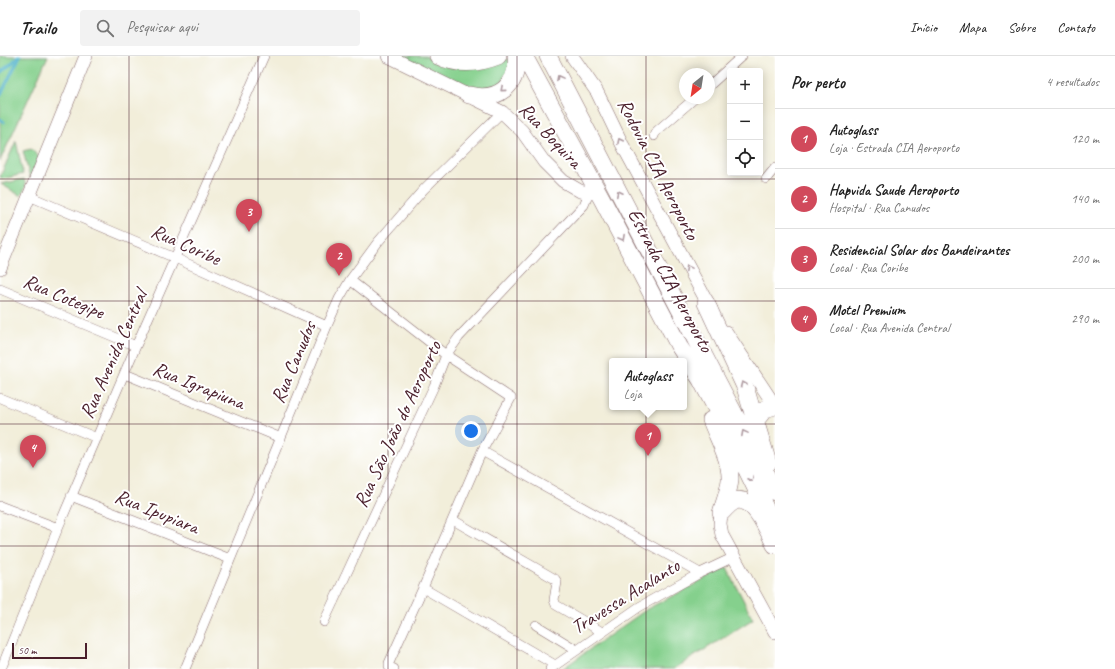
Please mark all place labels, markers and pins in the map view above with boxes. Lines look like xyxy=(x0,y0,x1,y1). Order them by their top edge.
pin: 3 xyxy=(236,199,262,232)
pin: 2 xyxy=(326,243,352,276)
pin: 1 xyxy=(635,423,661,456)
pin: 4 xyxy=(20,435,46,468)

